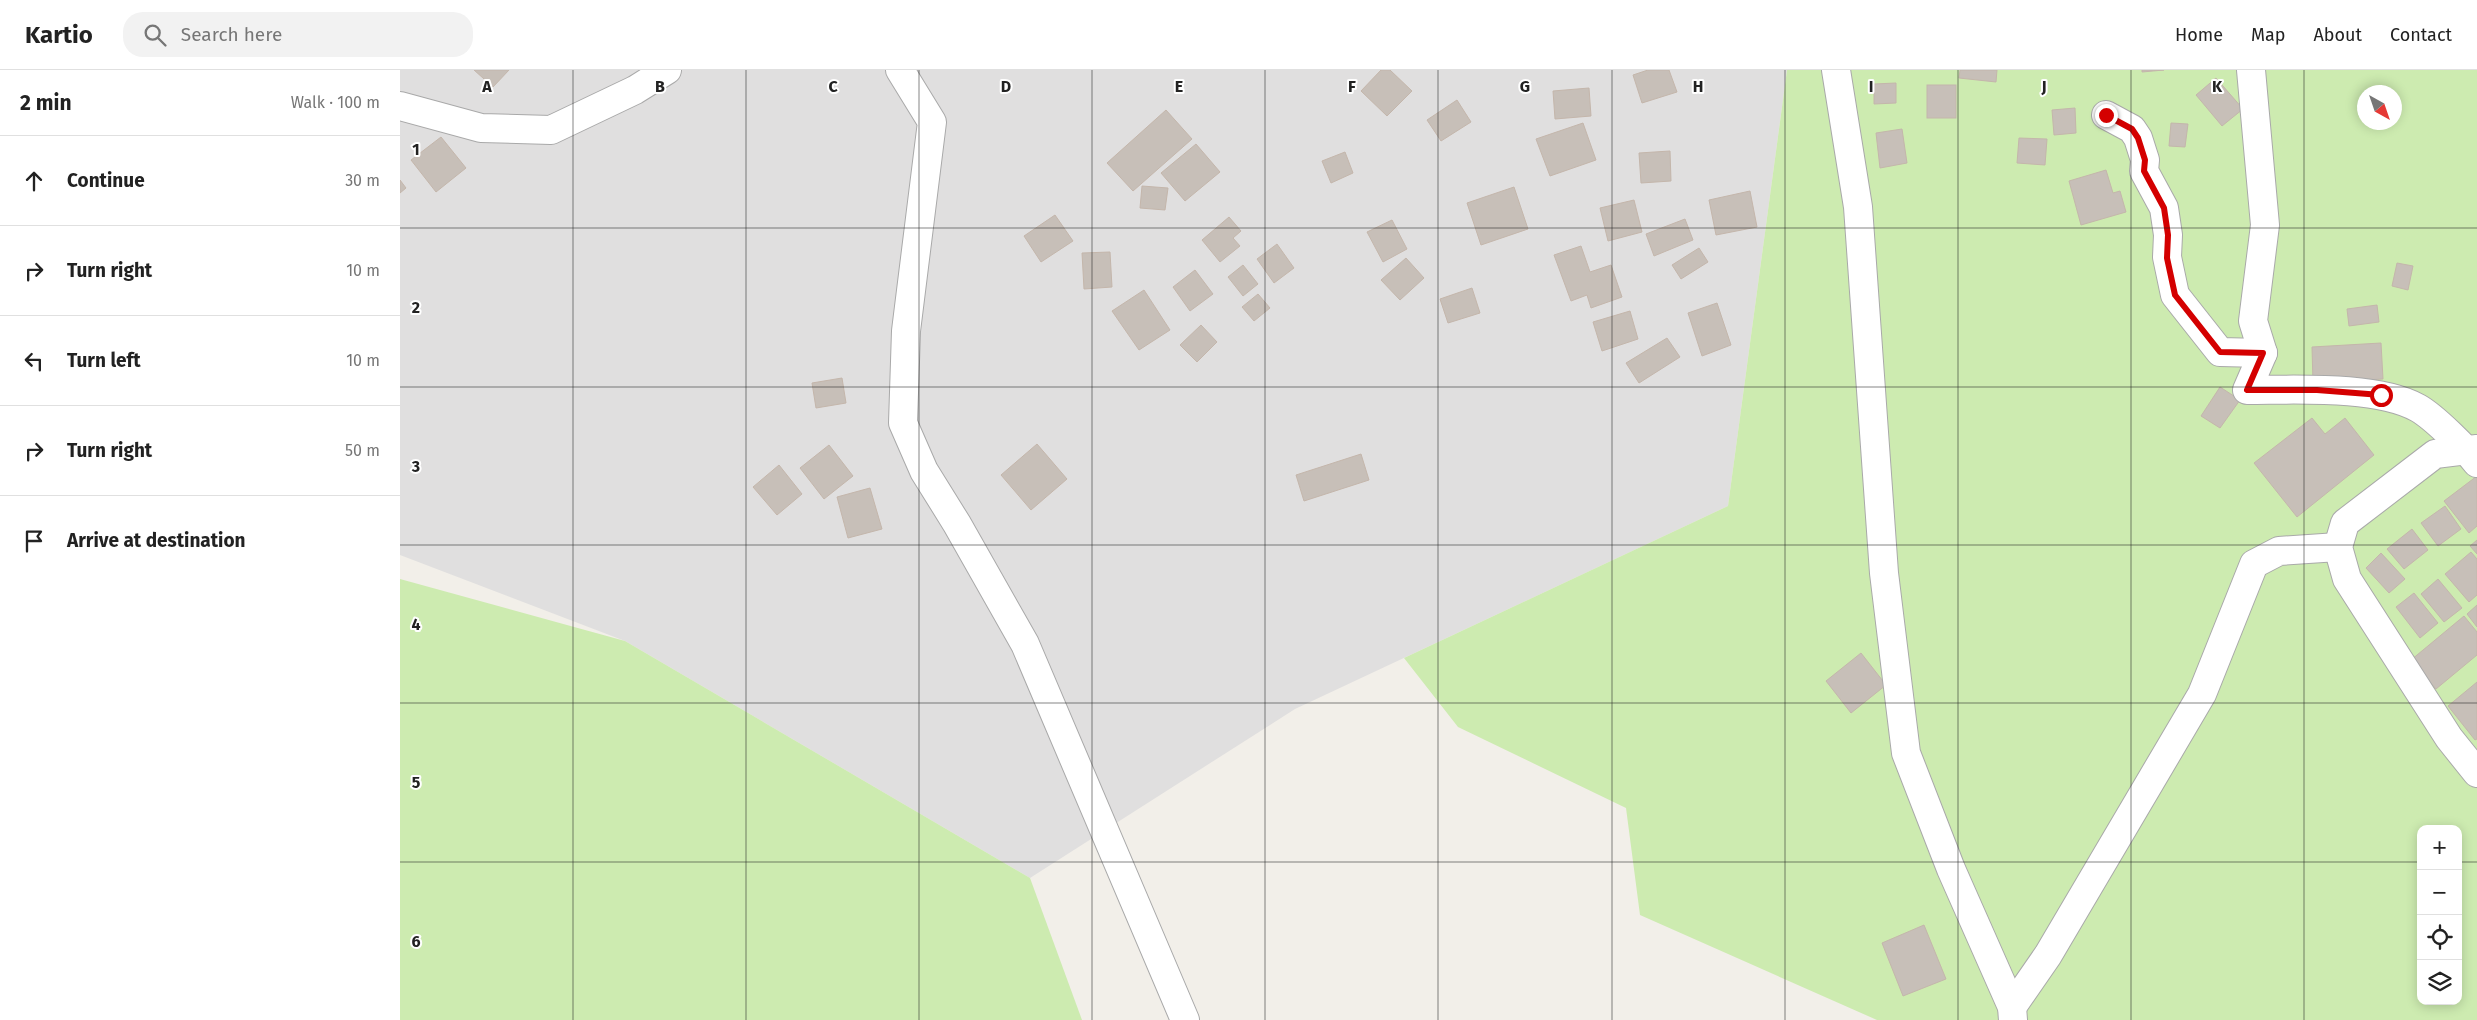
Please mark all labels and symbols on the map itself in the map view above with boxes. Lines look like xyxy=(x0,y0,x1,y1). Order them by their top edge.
text: A xyxy=(481,77,492,96)
text: B xyxy=(655,77,665,96)
text: C xyxy=(828,77,838,96)
text: D xyxy=(1001,77,1011,96)
text: E xyxy=(1175,77,1183,96)
text: F xyxy=(1348,77,1356,96)
text: G xyxy=(1520,77,1530,96)
text: H xyxy=(1693,77,1703,96)
text: I xyxy=(1869,77,1873,96)
text: J xyxy=(2040,77,2047,96)
text: K xyxy=(2212,77,2223,96)
north arrow xyxy=(2357,85,2402,130)
route end xyxy=(2095,104,2118,127)
text: 1 xyxy=(412,140,420,159)
text: 2 xyxy=(412,298,420,317)
route start xyxy=(2370,384,2393,407)
text: 3 xyxy=(411,457,420,476)
text: 4 xyxy=(411,615,421,634)
text: 5 xyxy=(412,773,421,792)
text: 6 xyxy=(411,932,421,951)

